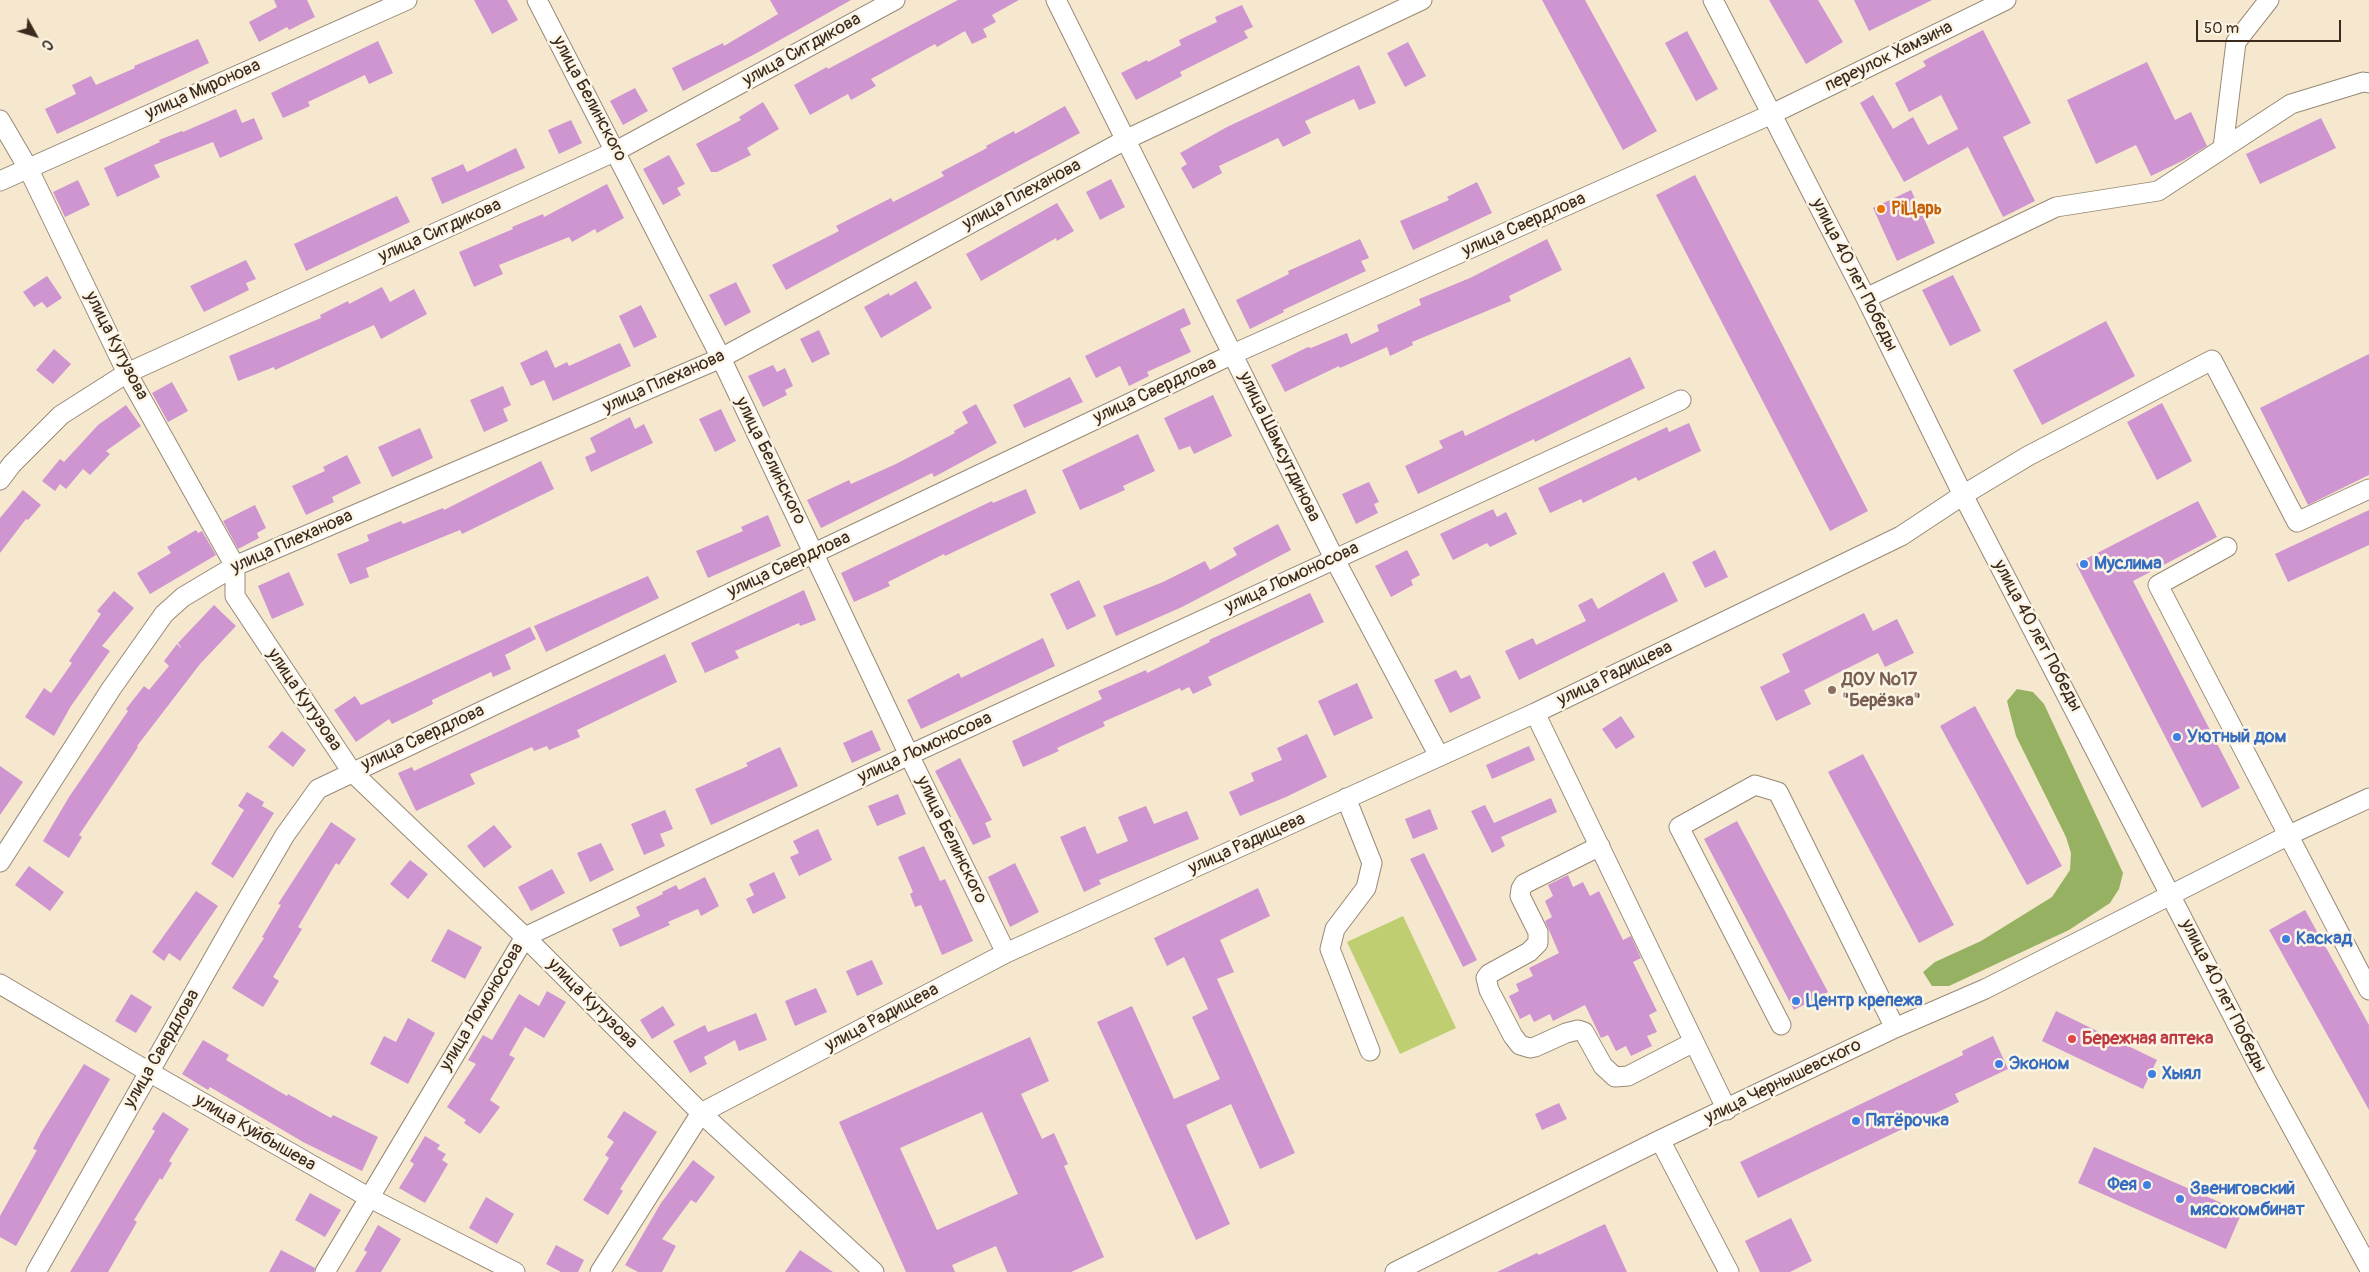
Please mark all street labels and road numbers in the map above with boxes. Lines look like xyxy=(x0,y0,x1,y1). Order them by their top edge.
street label: улица Ситдикова xyxy=(739,9,865,91)
street label: переулок Хамзина xyxy=(1822,17,1956,97)
street label: улица Белинского xyxy=(547,33,631,165)
street label: улица Миронова xyxy=(142,55,264,125)
street label: улица Плеханова xyxy=(959,155,1085,235)
street label: улица Свердлова xyxy=(1459,188,1589,262)
street label: улица Ситдикова xyxy=(375,194,505,268)
street label: улица 40 лет Победы xyxy=(1806,195,1902,355)
street label: улица Кутузова xyxy=(79,288,153,404)
street label: улица Плеханова xyxy=(600,345,728,419)
street label: улица Свердлова xyxy=(1090,353,1220,429)
street label: улица Шамсутдинова xyxy=(1233,368,1325,526)
street label: улица Белинского xyxy=(730,394,810,528)
street label: улица Плеханова xyxy=(228,505,356,579)
street label: улица Свердлова xyxy=(724,527,854,603)
street label: улица Ломоносова xyxy=(1222,537,1362,619)
street label: улица 40 лет Победы xyxy=(1988,556,2086,716)
street label: улица Радищева xyxy=(1554,637,1676,711)
street label: улица Кутузова xyxy=(262,645,346,755)
street label: улица Свердлова xyxy=(358,700,488,776)
street label: улица Ломоносова xyxy=(855,707,995,789)
street label: улица Белинского xyxy=(911,773,991,907)
street label: улица Радищева xyxy=(1185,809,1309,879)
street label: улица 40 лет Победы xyxy=(2175,916,2271,1076)
street label: улица Ломоносова xyxy=(435,939,529,1075)
street label: улица Кутузова xyxy=(542,954,642,1054)
street label: улица Радищева xyxy=(822,979,942,1057)
street label: улица Свердлова xyxy=(119,986,205,1112)
street label: улица Чернышевского xyxy=(1701,1035,1865,1129)
street label: улица Куйбышева xyxy=(191,1090,319,1176)

